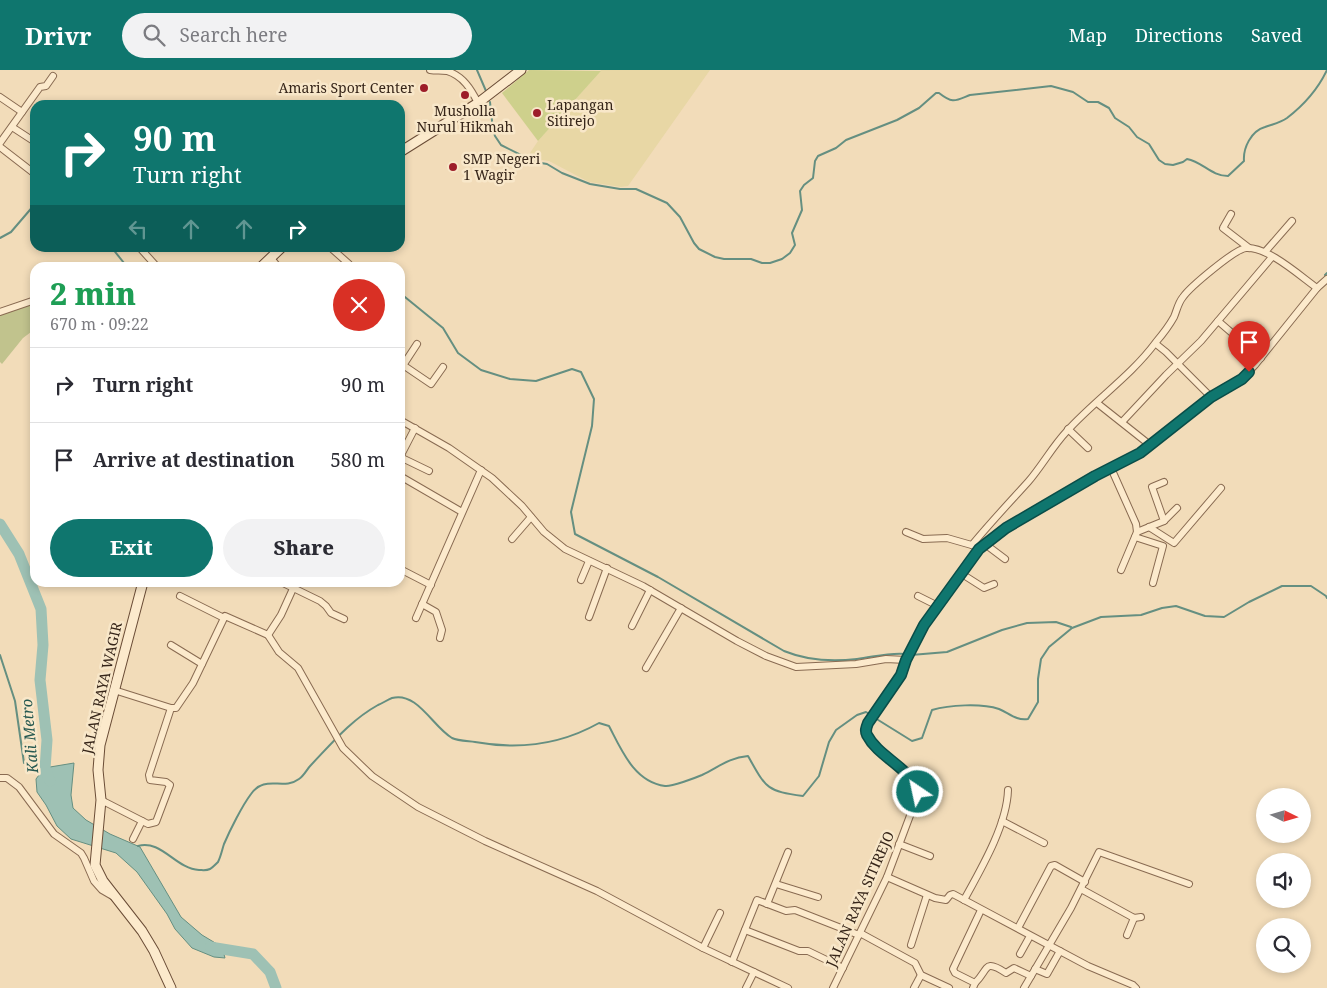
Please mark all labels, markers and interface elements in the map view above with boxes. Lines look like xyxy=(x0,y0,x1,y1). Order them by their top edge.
search box xyxy=(122,13,472,58)
text: Drivr xyxy=(25,19,92,52)
icon: search xyxy=(140,21,168,49)
text: Search here xyxy=(180,22,287,48)
text: Map xyxy=(1069,23,1107,47)
text: Directions xyxy=(1135,23,1223,47)
text: Saved xyxy=(1251,23,1302,47)
place label: Amaris Sport Center xyxy=(278,78,414,97)
marker: Amaris Sport Center xyxy=(418,82,430,94)
marker: Musholla Nurul Hikmah xyxy=(459,89,471,101)
place label: Lapangan Sitirejo xyxy=(547,95,614,130)
place label: Musholla Nurul Hikmah xyxy=(417,101,514,136)
marker: Lapangan Sitirejo xyxy=(531,107,543,119)
text: 90 m xyxy=(133,114,216,161)
icon: right xyxy=(50,120,115,185)
place label: SMP Negeri 1 Wagir xyxy=(463,149,541,184)
text: Turn right xyxy=(133,159,242,189)
marker: SMP Negeri 1 Wagir xyxy=(447,161,459,173)
icon: left xyxy=(124,215,152,243)
icon: ahead xyxy=(177,215,205,243)
icon: ahead xyxy=(230,215,258,243)
icon: right xyxy=(283,215,311,243)
text: 2 min xyxy=(50,273,136,314)
button: close xyxy=(333,279,385,331)
text: 670 m · 09:22 xyxy=(50,313,149,335)
pin xyxy=(1228,321,1270,372)
icon: arrive xyxy=(1235,328,1263,356)
icon: right xyxy=(50,371,78,399)
text: Turn right xyxy=(93,372,193,398)
text: 90 m xyxy=(341,372,385,398)
icon: arrive xyxy=(50,446,78,474)
text: Arrive at destination xyxy=(93,447,295,473)
text: 580 m xyxy=(330,447,385,473)
button: Exit xyxy=(50,519,213,577)
button: Share xyxy=(223,519,385,577)
street label: JALAN RAYA WAGIR xyxy=(77,619,126,757)
water label: Kali Metro xyxy=(16,698,42,775)
position arrow xyxy=(891,765,943,817)
north arrow xyxy=(1256,788,1311,842)
map controls xyxy=(1256,788,1311,973)
street label: JALAN RAYA SITIREJO xyxy=(821,828,898,971)
button: sound xyxy=(1256,853,1311,908)
button: search xyxy=(1256,918,1311,973)

